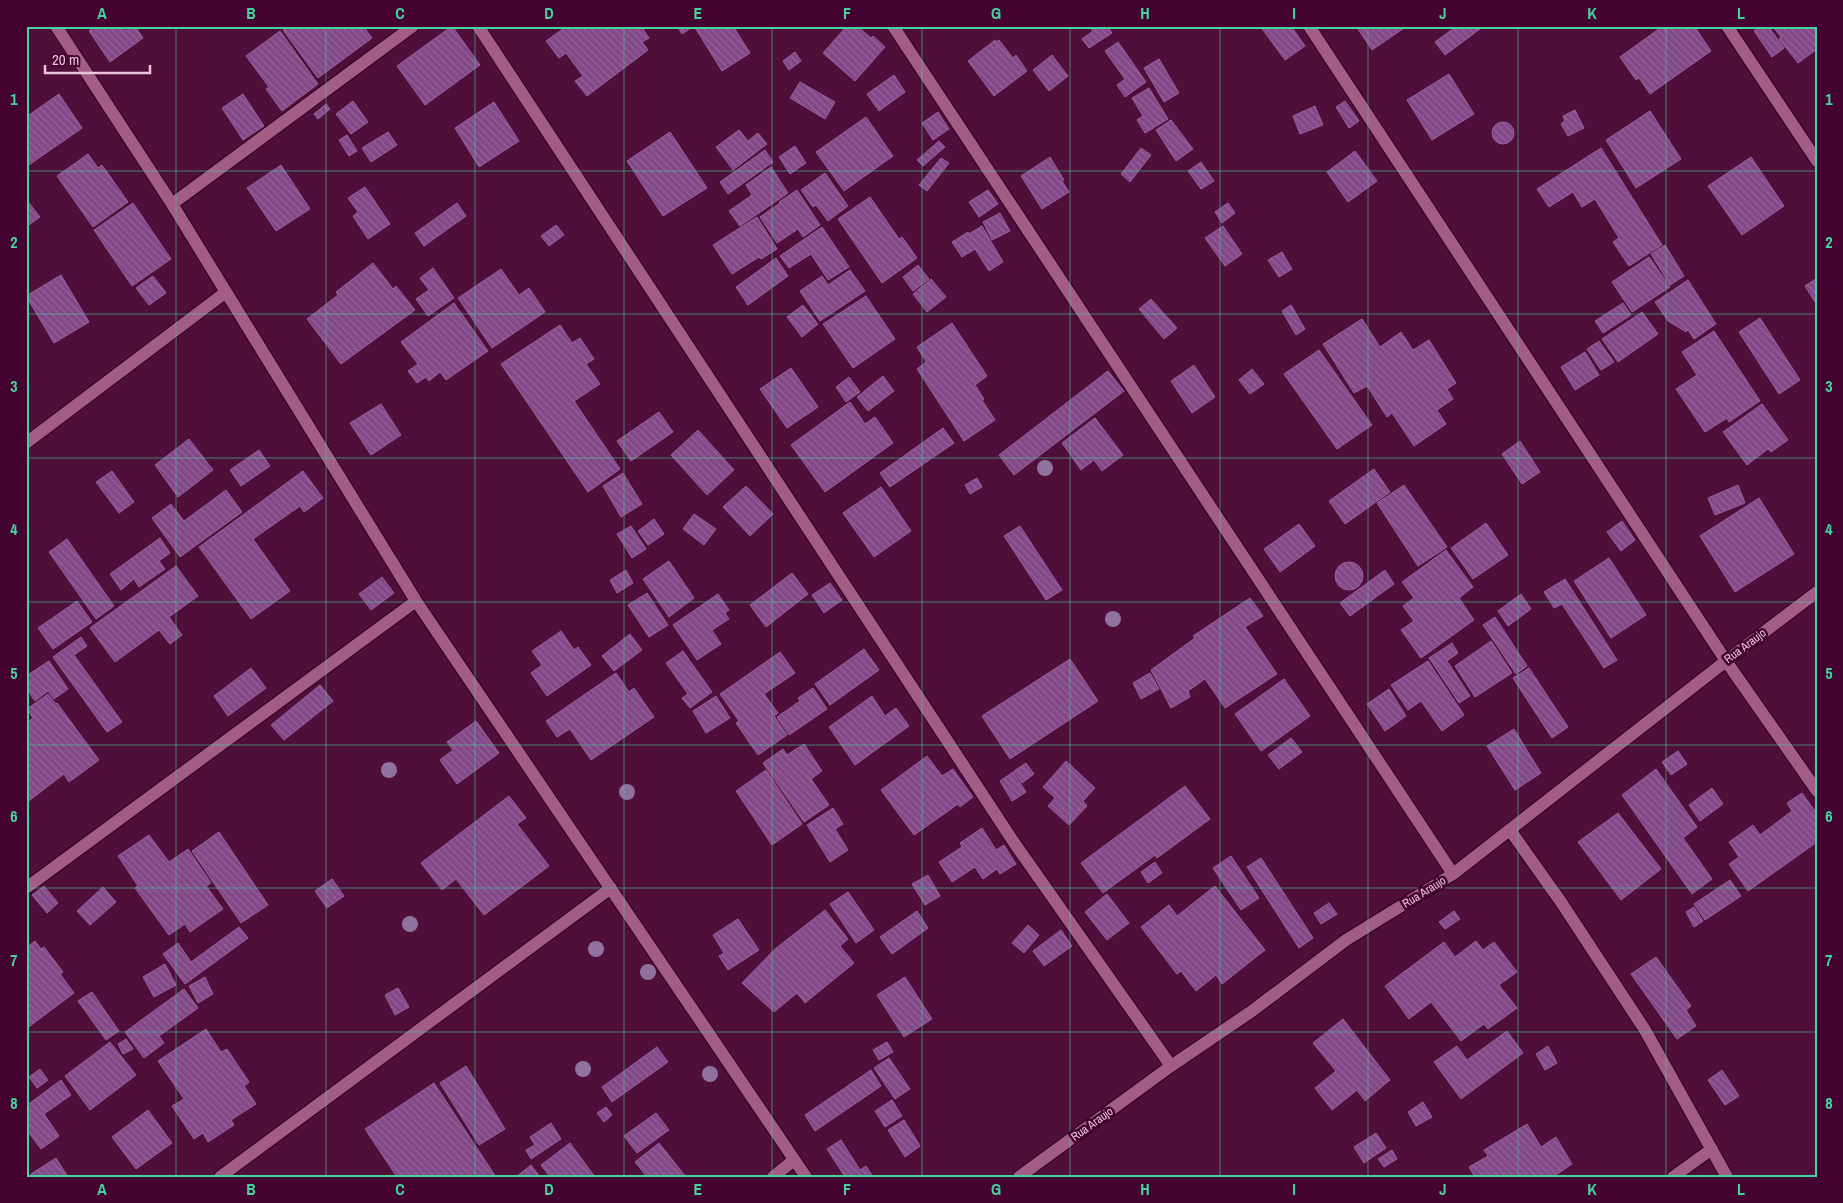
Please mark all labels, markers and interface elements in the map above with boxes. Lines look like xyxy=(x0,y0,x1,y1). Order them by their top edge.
text: A xyxy=(97,2,107,24)
text: B xyxy=(246,2,256,24)
text: C xyxy=(395,2,405,24)
text: D xyxy=(544,2,554,24)
text: E xyxy=(694,2,703,24)
text: F xyxy=(843,2,851,24)
text: G xyxy=(991,2,1001,24)
text: H xyxy=(1140,2,1150,24)
text: I xyxy=(1292,2,1296,24)
text: J xyxy=(1439,2,1447,24)
text: K xyxy=(1587,2,1597,24)
text: L xyxy=(1737,2,1745,24)
scale bar xyxy=(45,42,150,74)
text: 20 m xyxy=(52,49,79,70)
text: 1 xyxy=(10,88,18,110)
text: 1 xyxy=(1825,88,1833,110)
text: 2 xyxy=(10,231,18,253)
text: 2 xyxy=(1825,231,1833,253)
text: 3 xyxy=(10,375,18,397)
text: 3 xyxy=(1825,375,1833,397)
text: 4 xyxy=(10,518,18,540)
text: 4 xyxy=(1825,518,1833,540)
street label: Rua Araujo xyxy=(1721,625,1769,667)
text: 5 xyxy=(10,662,18,684)
text: 5 xyxy=(1825,662,1833,684)
text: 6 xyxy=(10,805,18,827)
text: 6 xyxy=(1825,805,1833,827)
street label: Rua Araujo xyxy=(1399,872,1449,912)
text: 7 xyxy=(10,949,18,971)
text: 7 xyxy=(1825,949,1833,971)
text: 8 xyxy=(10,1092,18,1114)
text: 8 xyxy=(1825,1092,1833,1114)
street label: Rua Araujo xyxy=(1068,1103,1116,1145)
text: A xyxy=(97,1178,107,1200)
text: B xyxy=(246,1178,256,1200)
text: C xyxy=(395,1178,405,1200)
text: D xyxy=(544,1178,554,1200)
text: E xyxy=(694,1178,703,1200)
text: F xyxy=(843,1178,851,1200)
text: G xyxy=(991,1178,1001,1200)
text: H xyxy=(1140,1178,1150,1200)
text: I xyxy=(1292,1178,1296,1200)
text: J xyxy=(1439,1178,1447,1200)
text: K xyxy=(1587,1178,1597,1200)
text: L xyxy=(1737,1178,1745,1200)

